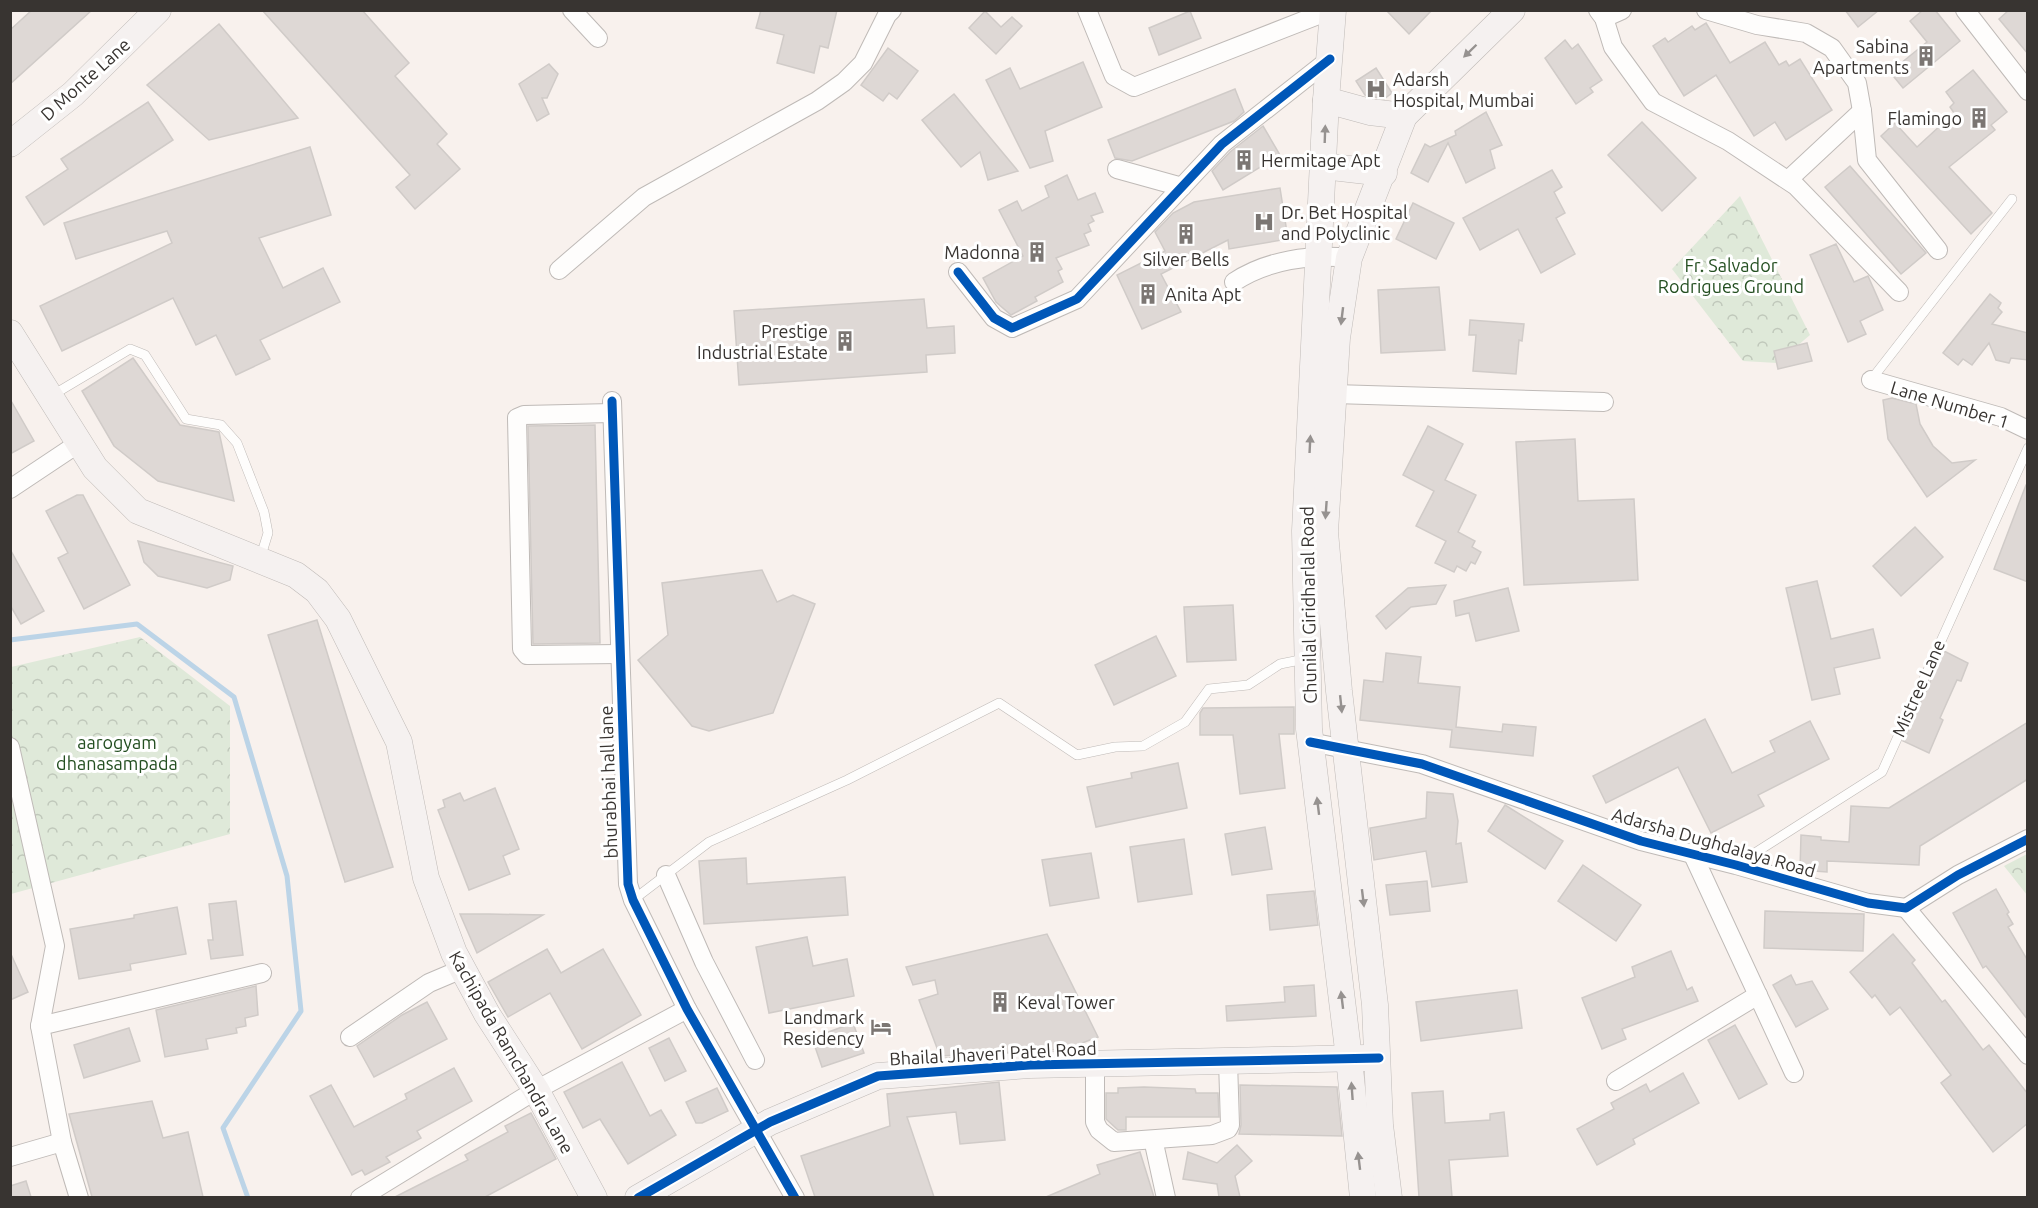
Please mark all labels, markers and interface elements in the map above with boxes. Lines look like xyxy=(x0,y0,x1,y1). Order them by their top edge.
street label: D Monte Lane xyxy=(36,34,134,124)
place label: Sabina Apartments xyxy=(1813,36,1909,77)
one-way arrow xyxy=(1464,44,1478,58)
building icon: Sabina Apartments xyxy=(1914,44,1938,68)
place label: Adarsh Hospital, Mumbai xyxy=(1393,69,1534,110)
hospital icon: Adarsh Hospital, Mumbai xyxy=(1364,77,1388,101)
building icon: Flamingo xyxy=(1967,106,1991,130)
place label: Flamingo xyxy=(1887,108,1962,128)
one-way arrow xyxy=(1320,124,1329,143)
building icon: Hermitage Apt xyxy=(1232,148,1256,172)
place label: Hermitage Apt xyxy=(1261,150,1380,170)
place label: Dr. Bet Hospital and Polyclinic xyxy=(1281,202,1408,243)
hospital icon: Dr. Bet Hospital and Polyclinic xyxy=(1252,210,1276,234)
building icon: Silver Bells xyxy=(1174,222,1198,246)
building icon: Madonna xyxy=(1025,240,1049,264)
place label: Madonna xyxy=(944,242,1020,262)
place label: Silver Bells xyxy=(1143,249,1230,269)
park label: Fr. Salvador Rodrigues Ground xyxy=(1658,255,1804,296)
building icon: Anita Apt xyxy=(1136,282,1160,306)
place label: Anita Apt xyxy=(1165,284,1241,304)
one-way arrow xyxy=(1337,306,1347,325)
place label: Prestige Industrial Estate xyxy=(697,321,828,362)
building icon: Prestige Industrial Estate xyxy=(833,329,857,353)
street label: Lane Number 1 xyxy=(1888,376,2012,432)
one-way arrow xyxy=(1305,434,1314,453)
one-way arrow xyxy=(1322,500,1331,519)
street label: Chunilal Giridharlal Road xyxy=(1296,506,1320,704)
street label: Mistree Lane xyxy=(1888,636,1948,740)
one-way arrow xyxy=(1336,695,1346,714)
street label: bhurabhai hall lane xyxy=(595,705,621,859)
park label: aarogyam dhanasampada xyxy=(56,732,178,773)
one-way arrow xyxy=(1314,797,1323,816)
street label: Adarsha Dughdalaya Road xyxy=(1610,803,1818,881)
one-way arrow xyxy=(1358,888,1368,907)
street label: Kachipada Ramchandra Lane xyxy=(446,947,578,1157)
building icon: Keval Tower xyxy=(988,990,1012,1014)
one-way arrow xyxy=(1337,990,1347,1009)
place label: Keval Tower xyxy=(1017,992,1115,1012)
place label: Landmark Residency xyxy=(783,1007,864,1048)
hotel icon: Landmark Residency xyxy=(869,1015,893,1039)
street label: Bhailal Jhaveri Patel Road xyxy=(889,1038,1097,1068)
one-way arrow xyxy=(1347,1082,1357,1101)
one-way arrow xyxy=(1354,1151,1364,1170)

